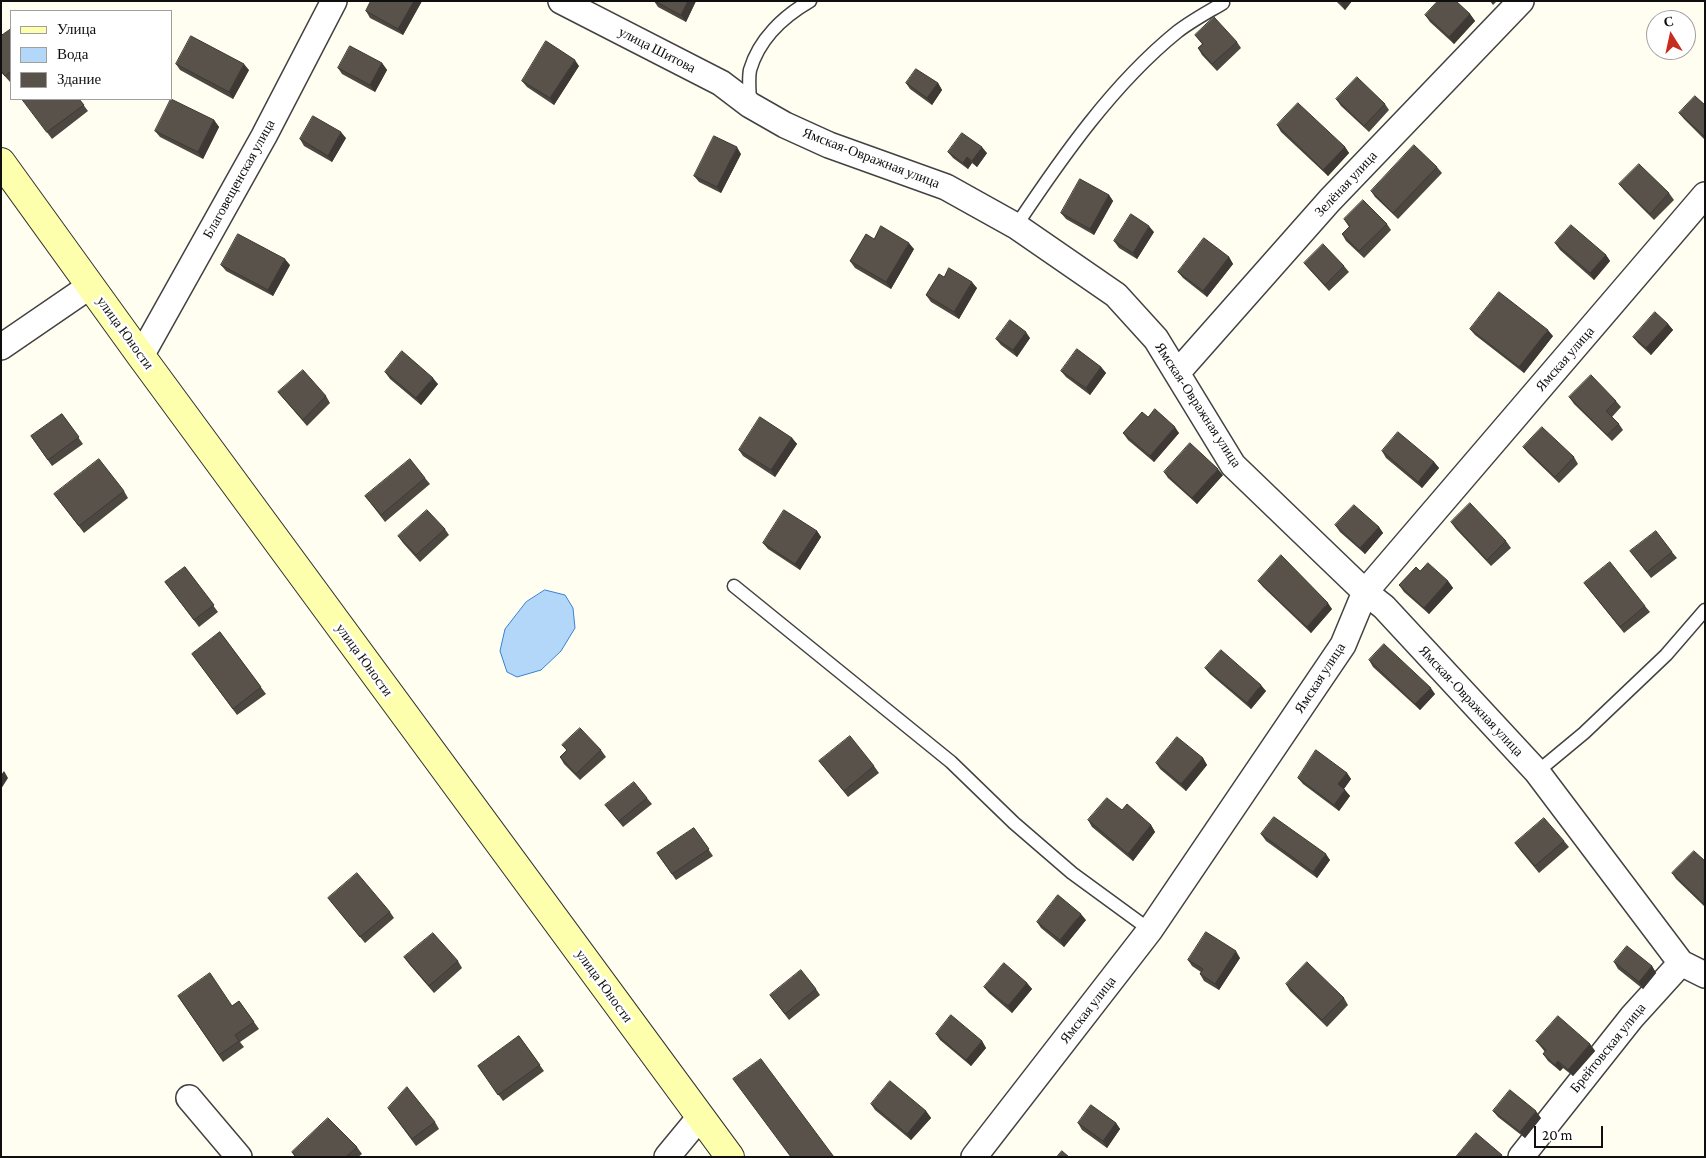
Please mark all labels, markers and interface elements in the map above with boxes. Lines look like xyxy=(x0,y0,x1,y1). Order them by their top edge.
legend xyxy=(10,10,172,100)
north arrow xyxy=(1646,10,1696,60)
text: С xyxy=(1662,12,1675,30)
text: Улица xyxy=(57,21,96,37)
street label: улица Шитова xyxy=(616,23,698,77)
text: Вода xyxy=(57,46,88,62)
text: Здание xyxy=(57,71,101,87)
street label: Благовещенская улица xyxy=(199,117,279,241)
street label: Ямская-Овражная улица xyxy=(800,124,942,192)
street label: Зелёная улица xyxy=(1311,148,1381,220)
street label: улица Юности xyxy=(93,293,157,373)
street label: Ямская улица xyxy=(1532,323,1598,395)
street label: Ямская-Овражная улица xyxy=(1151,339,1245,471)
street label: улица Юности xyxy=(332,620,396,700)
street label: Ямская улица xyxy=(1291,640,1349,716)
street label: Ямская-Овражная улица xyxy=(1415,642,1527,760)
street label: улица Юности xyxy=(572,946,636,1026)
street label: Ямская улица xyxy=(1056,973,1120,1047)
street label: Брейтовская улица xyxy=(1567,1000,1649,1096)
scale bar xyxy=(1536,1116,1605,1148)
text: 20 m xyxy=(1542,1127,1573,1143)

